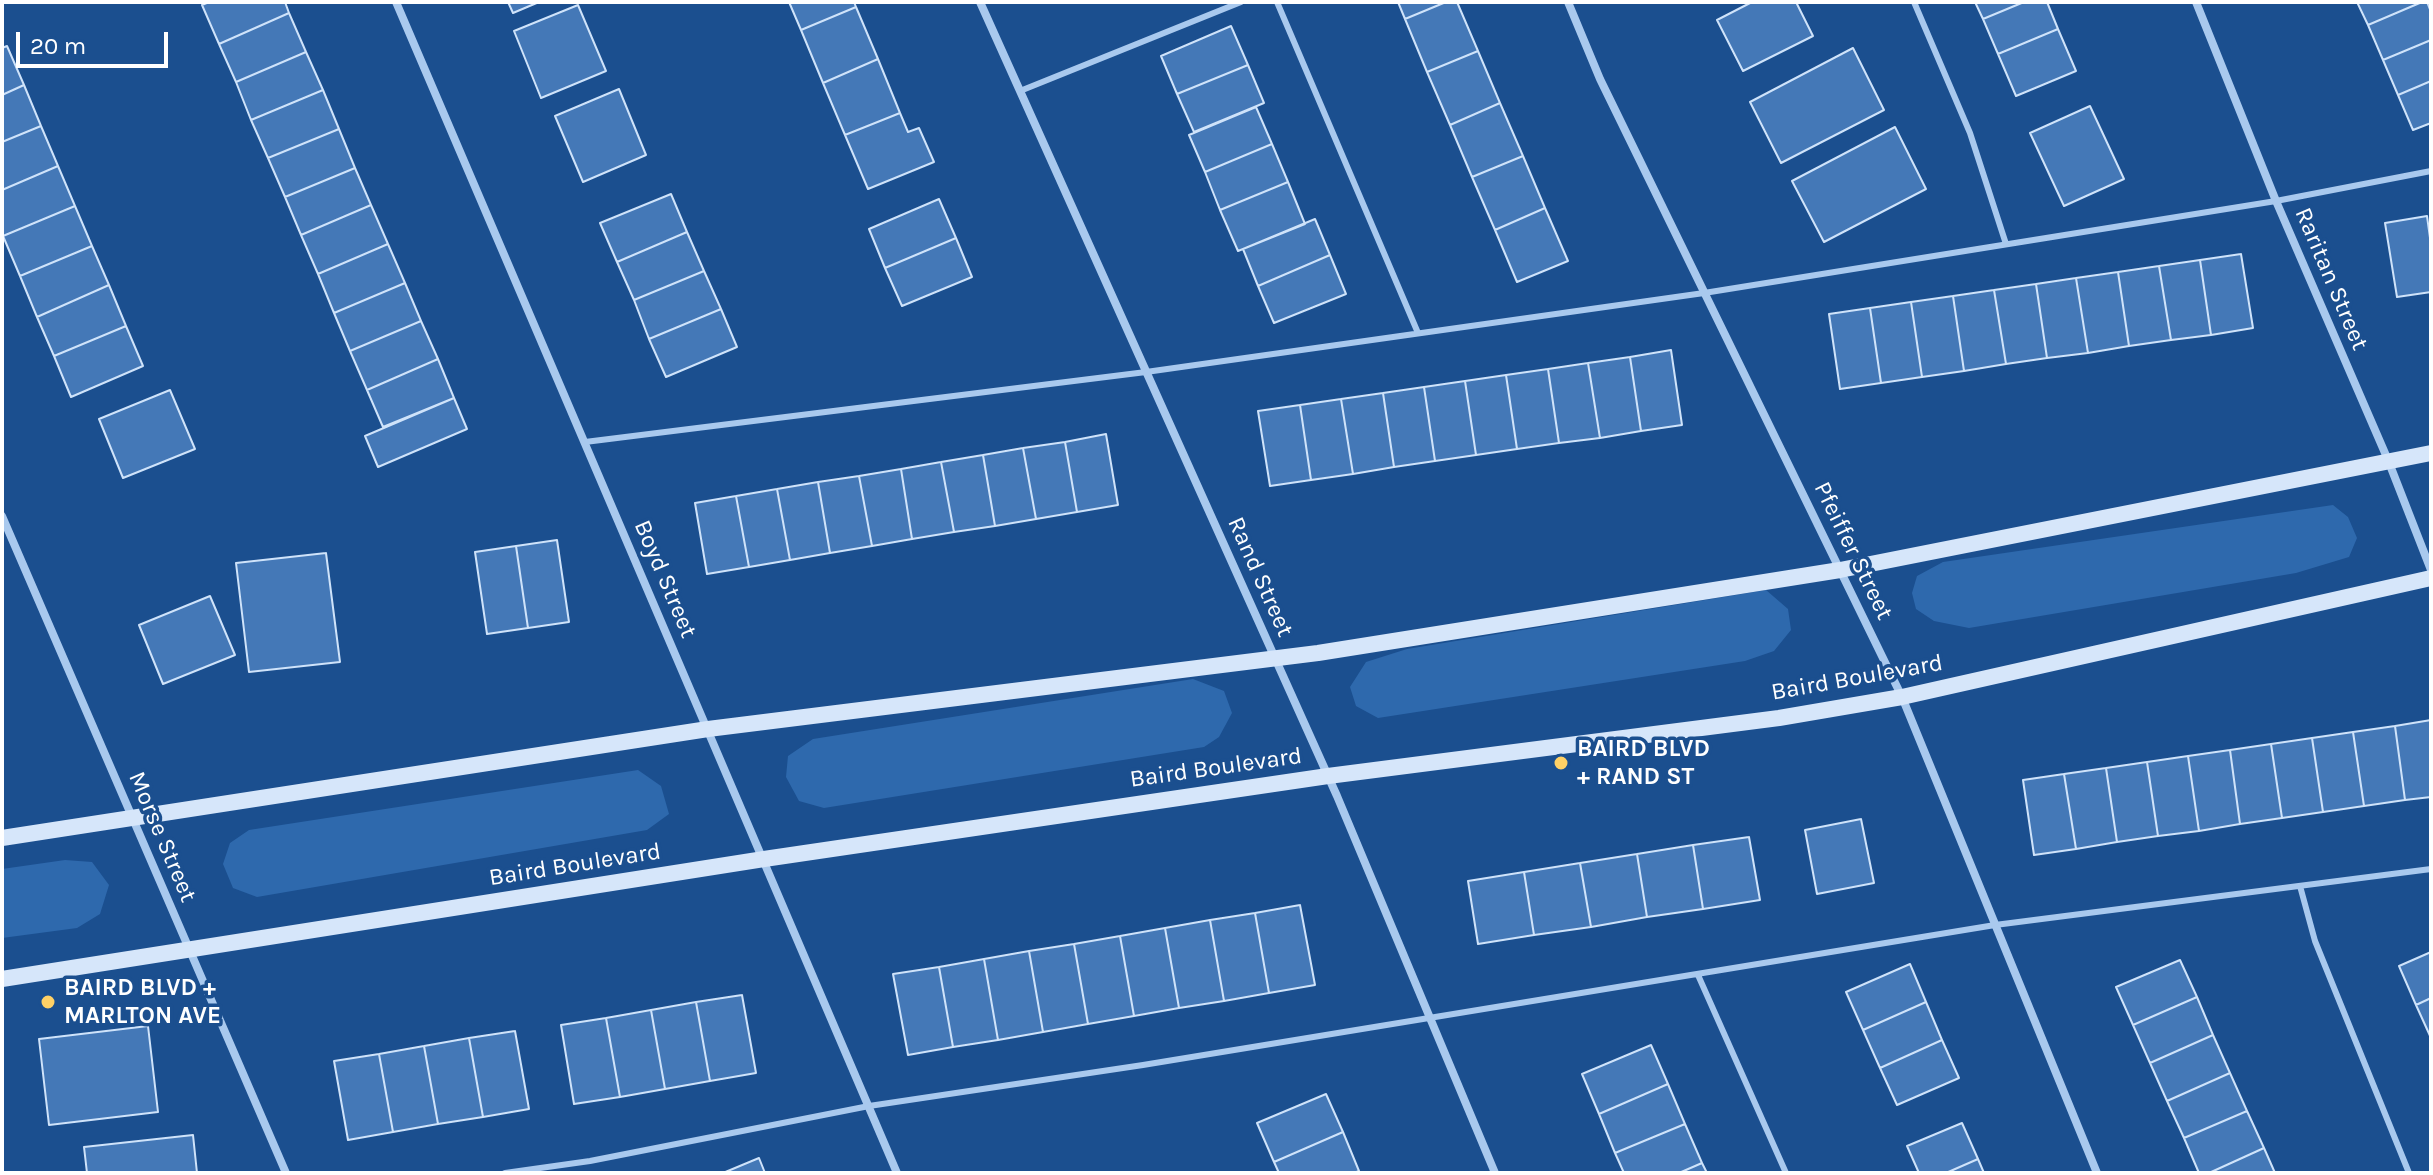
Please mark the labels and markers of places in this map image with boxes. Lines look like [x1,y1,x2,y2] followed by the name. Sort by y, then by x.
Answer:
[1577,735,1710,791] place label: BAIRD BLVD + RAND ST
[1552,754,1570,772] marker: BAIRD BLVD + RAND ST
[64,974,221,1030] place label: BAIRD BLVD + MARLTON AVE
[39,993,57,1011] marker: BAIRD BLVD + MARLTON AVE

